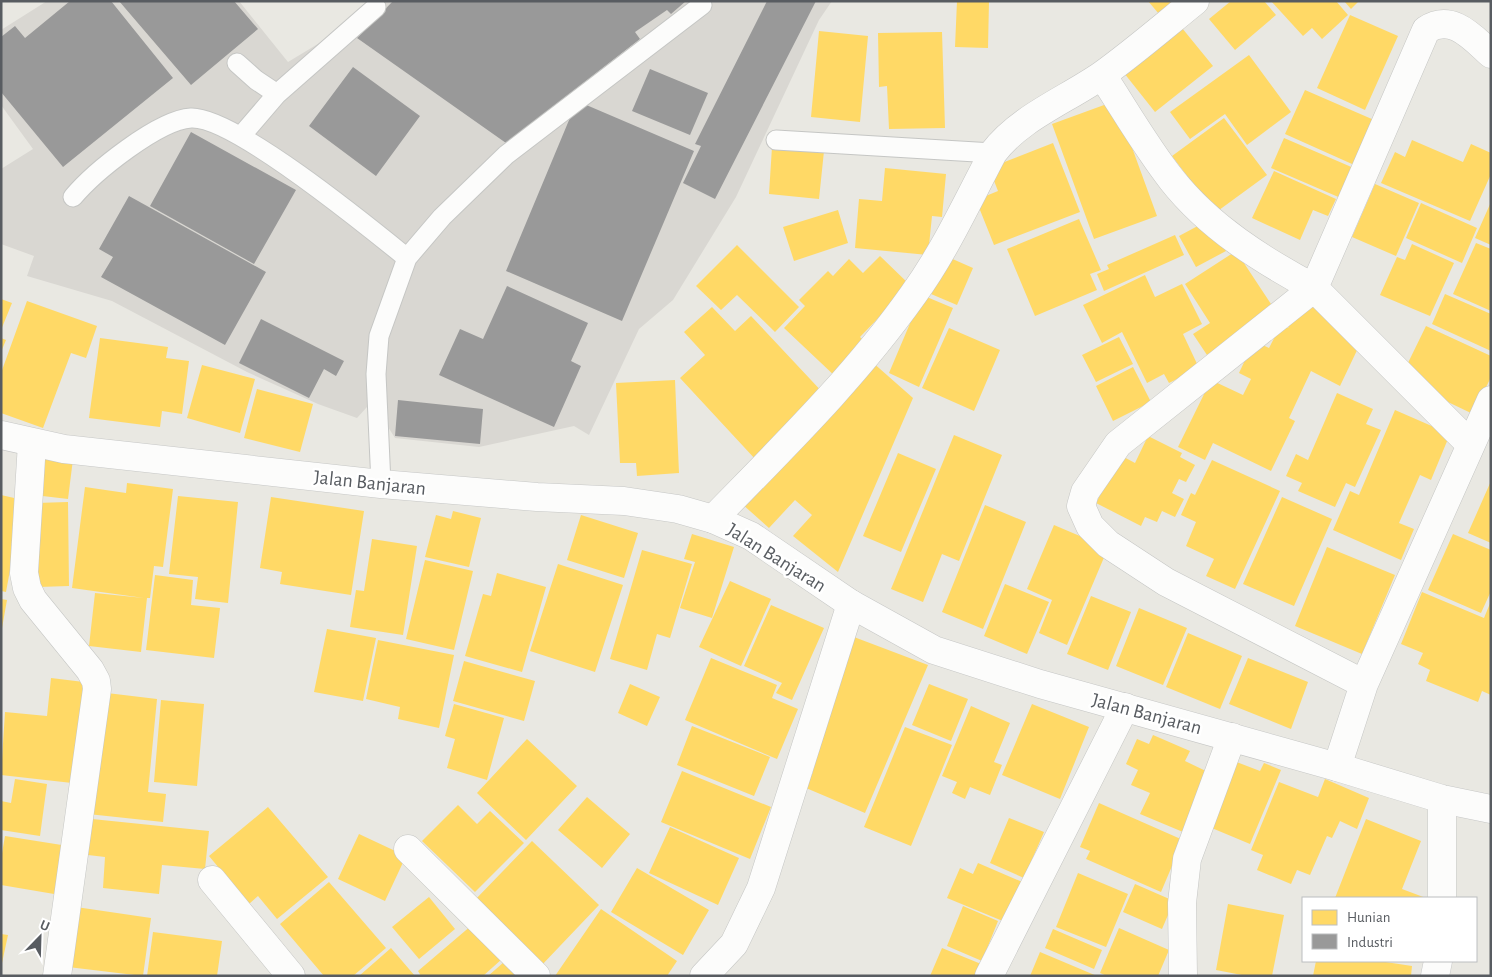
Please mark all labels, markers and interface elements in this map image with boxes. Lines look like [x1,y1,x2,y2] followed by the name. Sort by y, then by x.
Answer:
[313,467,427,499] street label: Jalan Banjaran
[723,520,830,596] street label: Jalan Banjaran
[1090,690,1204,738] street label: Jalan Banjaran
[1302,897,1477,962] legend
[1347,910,1391,925] text: Hunian
[15,912,65,962] north arrow
[38,918,52,934] text: U
[1347,935,1393,950] text: Industri

